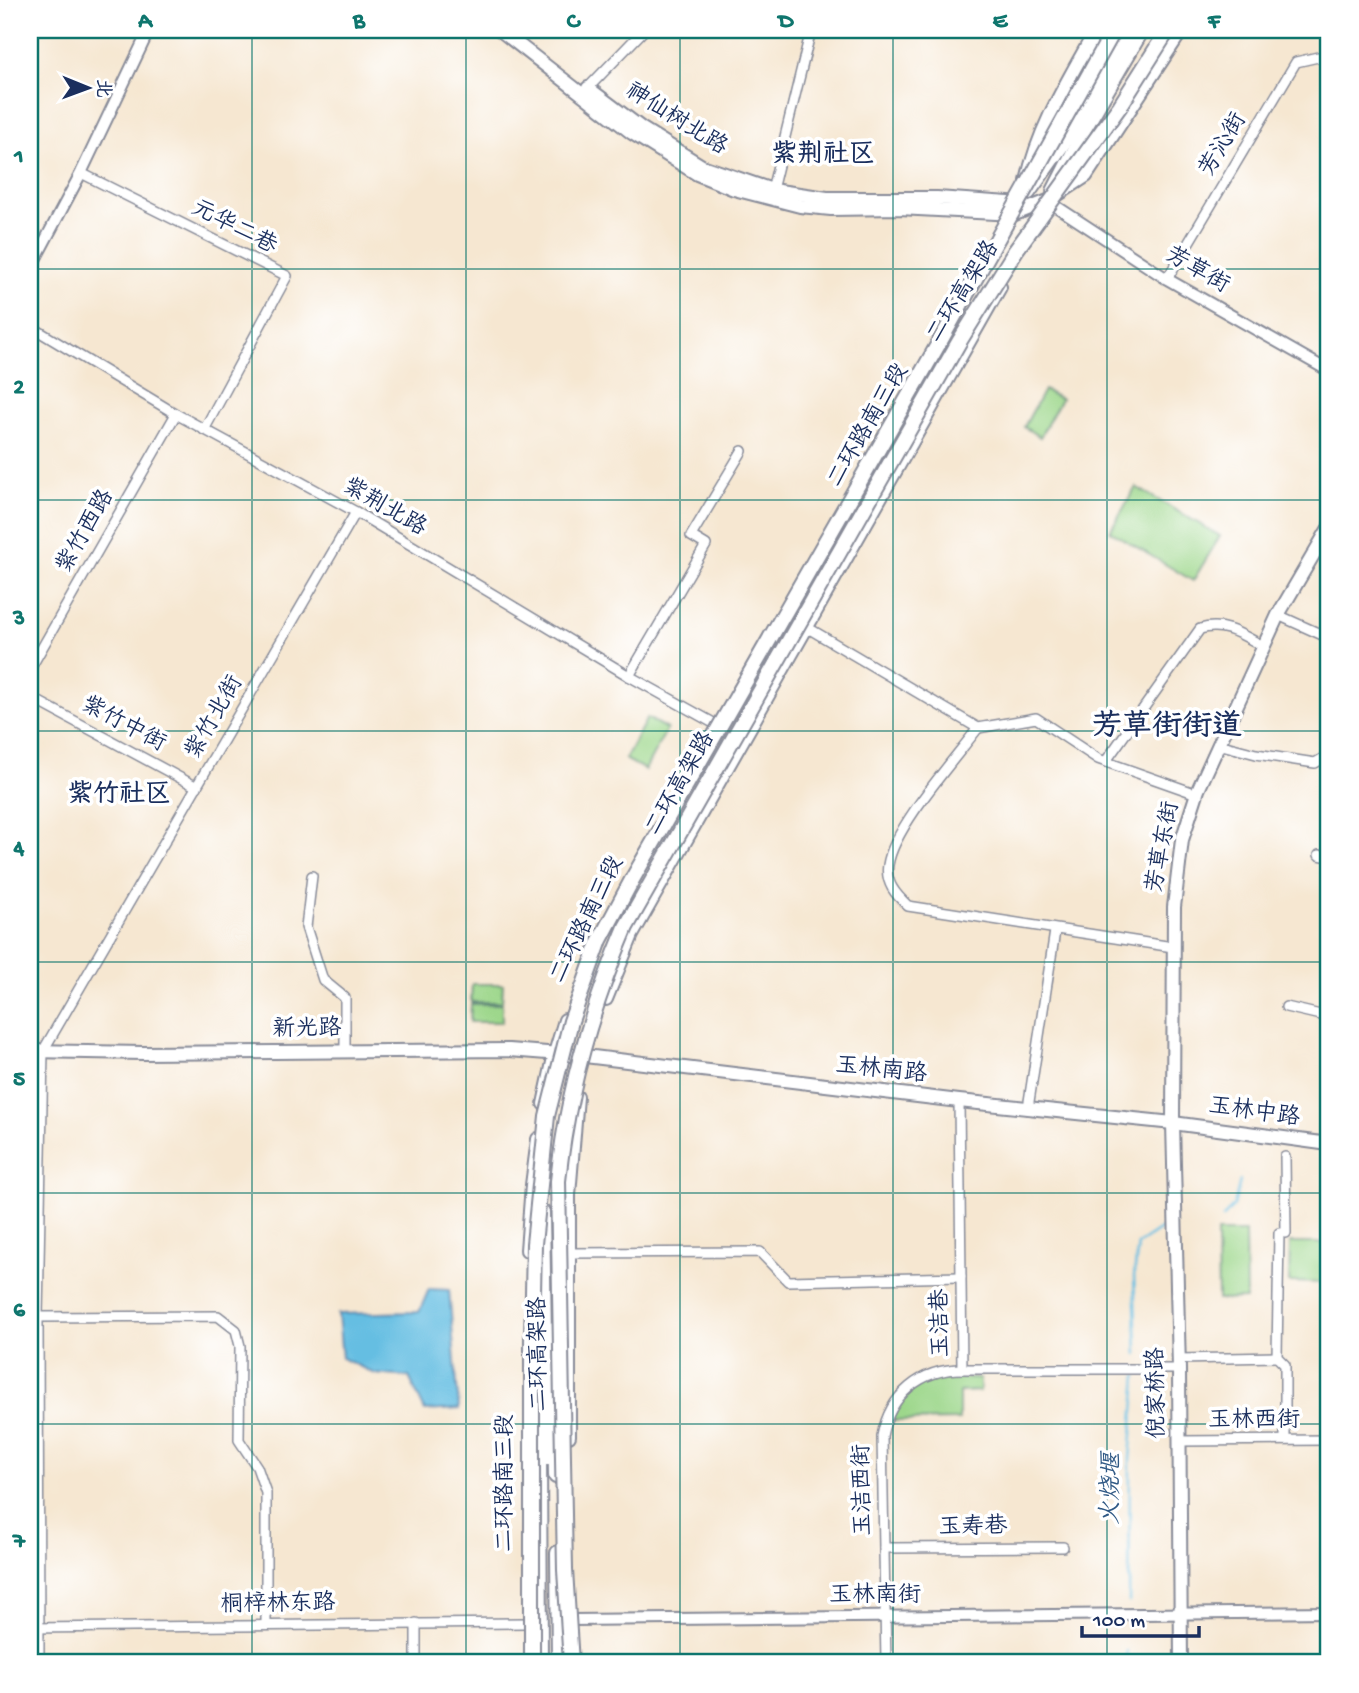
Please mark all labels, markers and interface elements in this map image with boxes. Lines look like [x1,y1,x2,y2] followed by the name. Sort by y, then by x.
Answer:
[137,9,153,36] text: A
[352,9,366,36] text: B
[567,9,582,36] text: C
[777,9,795,36] text: D
[993,9,1009,36] text: E
[1207,9,1222,36] text: F
[52,52,122,122] north arrow
[620,77,732,162] street label: 神仙树北路
[90,79,113,98] text: 北
[1194,108,1253,182] street label: 芳沁街
[771,140,875,172] district label: 紫荆社区
[13,144,24,171] text: 1
[187,194,282,261] street label: 元华二巷
[920,235,1006,348] street label: 二环高架路
[1160,241,1234,300] street label: 芳草街
[822,359,915,493] street label: 二环路南三段
[13,375,25,402] text: 2
[337,472,431,543] street label: 紫荆北路
[50,485,121,579] street label: 紫竹西路
[12,606,25,633] text: 3
[179,671,250,765] street label: 紫竹北街
[76,691,170,759] street label: 紫竹中街
[1092,709,1242,746] district label: 芳草街街道
[639,726,721,841] street label: 二环高架路
[67,780,171,812] district label: 紫竹社区
[1141,799,1186,895] street label: 芳草东街
[13,836,25,863] text: 4
[545,852,630,988] street label: 二环路南三段
[272,1015,342,1044] street label: 新光路
[834,1052,928,1089] street label: 玉林南路
[13,1067,25,1094] text: 5
[1207,1092,1302,1133] street label: 玉林中路
[927,1287,956,1358] street label: 玉洁巷
[523,1296,555,1412] street label: 二环高架路
[13,1298,26,1325] text: 6
[1143,1347,1172,1439] street label: 倪家桥路
[1208,1407,1300,1435] street label: 玉林西街
[492,1414,520,1552] street label: 二环路南三段
[849,1444,878,1536] street label: 玉洁西街
[1097,1450,1128,1525] water label: 火烧堰
[938,1513,1009,1542] street label: 玉寿巷
[12,1529,26,1556] text: 7
[829,1582,921,1610] street label: 玉林南街
[220,1589,336,1620] street label: 桐梓林东路
[1082,1595,1200,1639] scale bar
[1092,1610,1145,1635] text: 100 m

